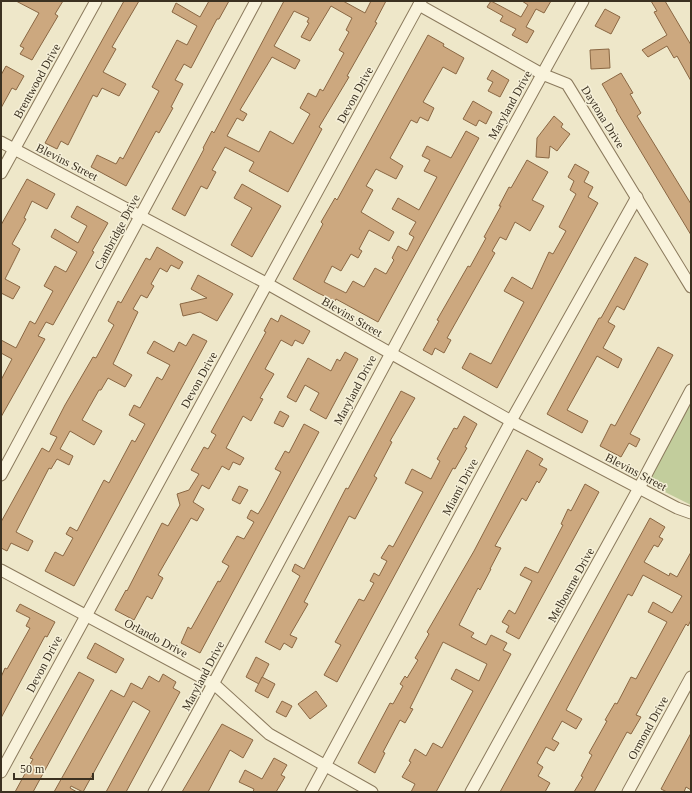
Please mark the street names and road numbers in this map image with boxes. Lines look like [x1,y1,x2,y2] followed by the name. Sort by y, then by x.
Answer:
[11,41,63,121] street label: Brentwood Drive
[334,64,376,126] street label: Devon Drive
[485,68,535,142] street label: Maryland Drive
[578,83,628,151] street label: Daytona Drive
[34,140,101,184] street label: Blevins Street
[91,192,143,272] street label: Cambridge Drive
[319,294,385,340] street label: Blevins Street
[178,349,220,411] street label: Devon Drive
[331,353,379,427] street label: Maryland Drive
[603,450,670,494] street label: Blevins Street
[439,456,481,518] street label: Miami Drive
[545,545,597,625] street label: Melbourne Drive
[122,615,190,661] street label: Orlando Drive
[23,633,65,695] street label: Devon Drive
[179,639,227,713] street label: Maryland Drive
[625,694,671,762] street label: Ormond Drive

